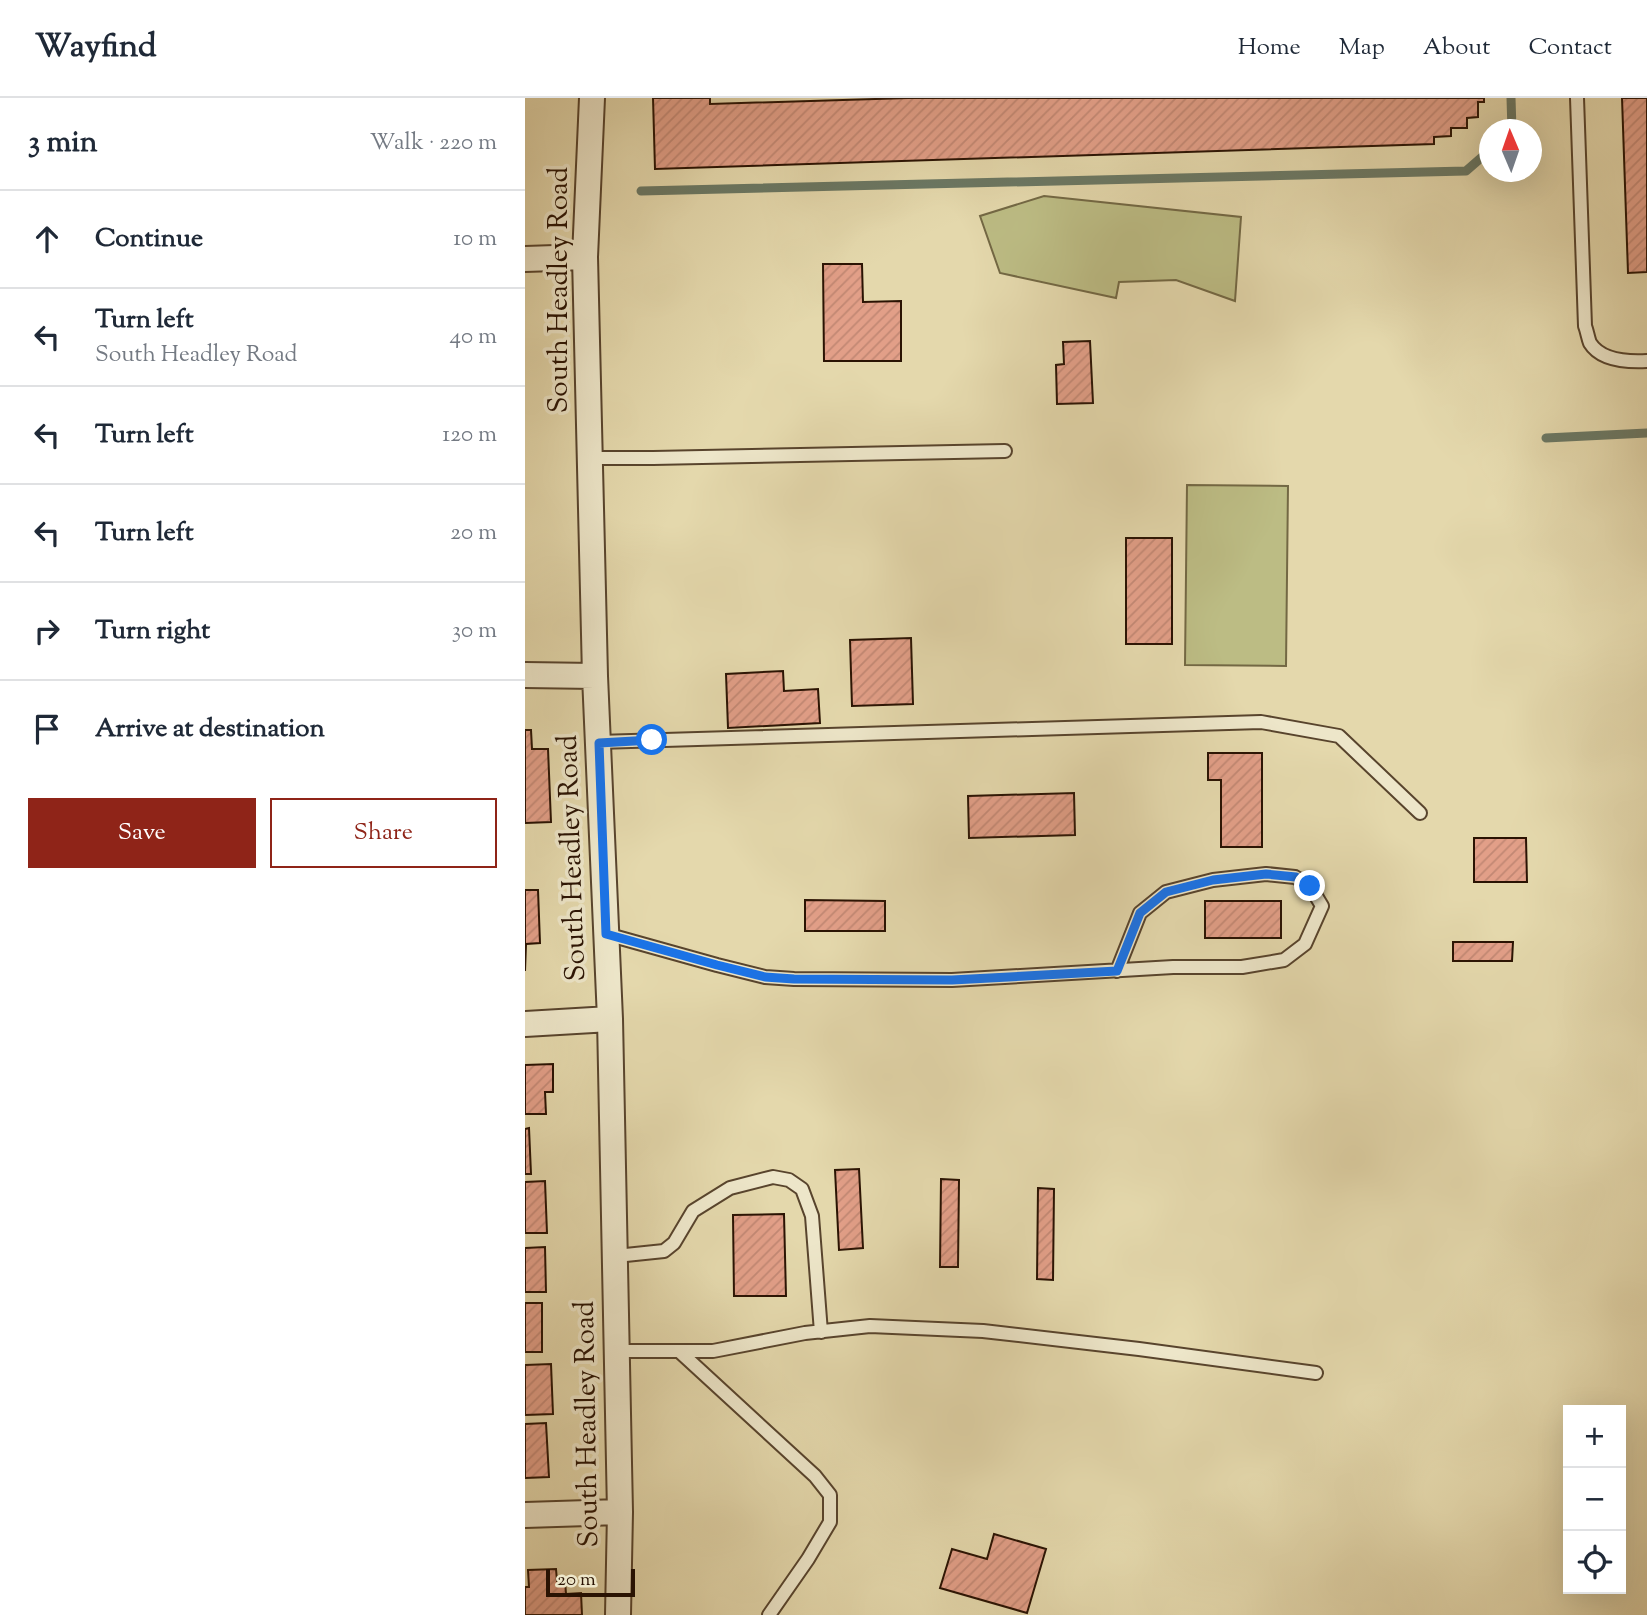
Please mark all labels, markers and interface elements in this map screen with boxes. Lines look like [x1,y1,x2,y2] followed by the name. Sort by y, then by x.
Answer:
[35,24,157,72] text: Wayfind
[1238,31,1301,65] text: Home
[1339,31,1385,65] text: Map
[1423,31,1490,65] text: About
[1528,31,1612,65] text: Contact
[1479,119,1542,182] north arrow
[28,122,98,165] text: 3 min
[370,127,497,160] text: Walk · 220 m
[540,166,580,413] street label: South Headley Road
[28,220,66,258] icon: ahead
[95,221,203,258] text: Continue
[453,223,497,256] text: 10 m
[95,302,194,339] text: Turn left
[28,318,66,356] icon: left
[450,321,497,354] text: 40 m
[95,339,298,372] text: South Headley Road
[28,416,66,454] icon: left
[95,417,194,454] text: Turn left
[442,419,497,452] text: 120 m
[28,514,66,552] icon: left
[95,515,194,552] text: Turn left
[450,517,497,550] text: 20 m
[28,612,66,650] icon: right
[95,613,210,650] text: Turn right
[452,615,497,648] text: 30 m
[28,710,66,748] icon: arrive
[95,711,325,748] text: Arrive at destination
[636,724,667,755] route start
[549,734,597,982] street label: South Headley Road
[28,798,256,868] button: Save
[270,798,497,868] button: Share
[1294,870,1325,901] route end
[566,1300,610,1548] street label: South Headley Road
[1563,1405,1626,1594] map controls
[1563,1405,1626,1468] button: +
[1563,1468,1626,1531] button: −
[1563,1531,1626,1594] button: locate
[546,1566,635,1598] scale bar
[557,1567,596,1594] text: 20 m

